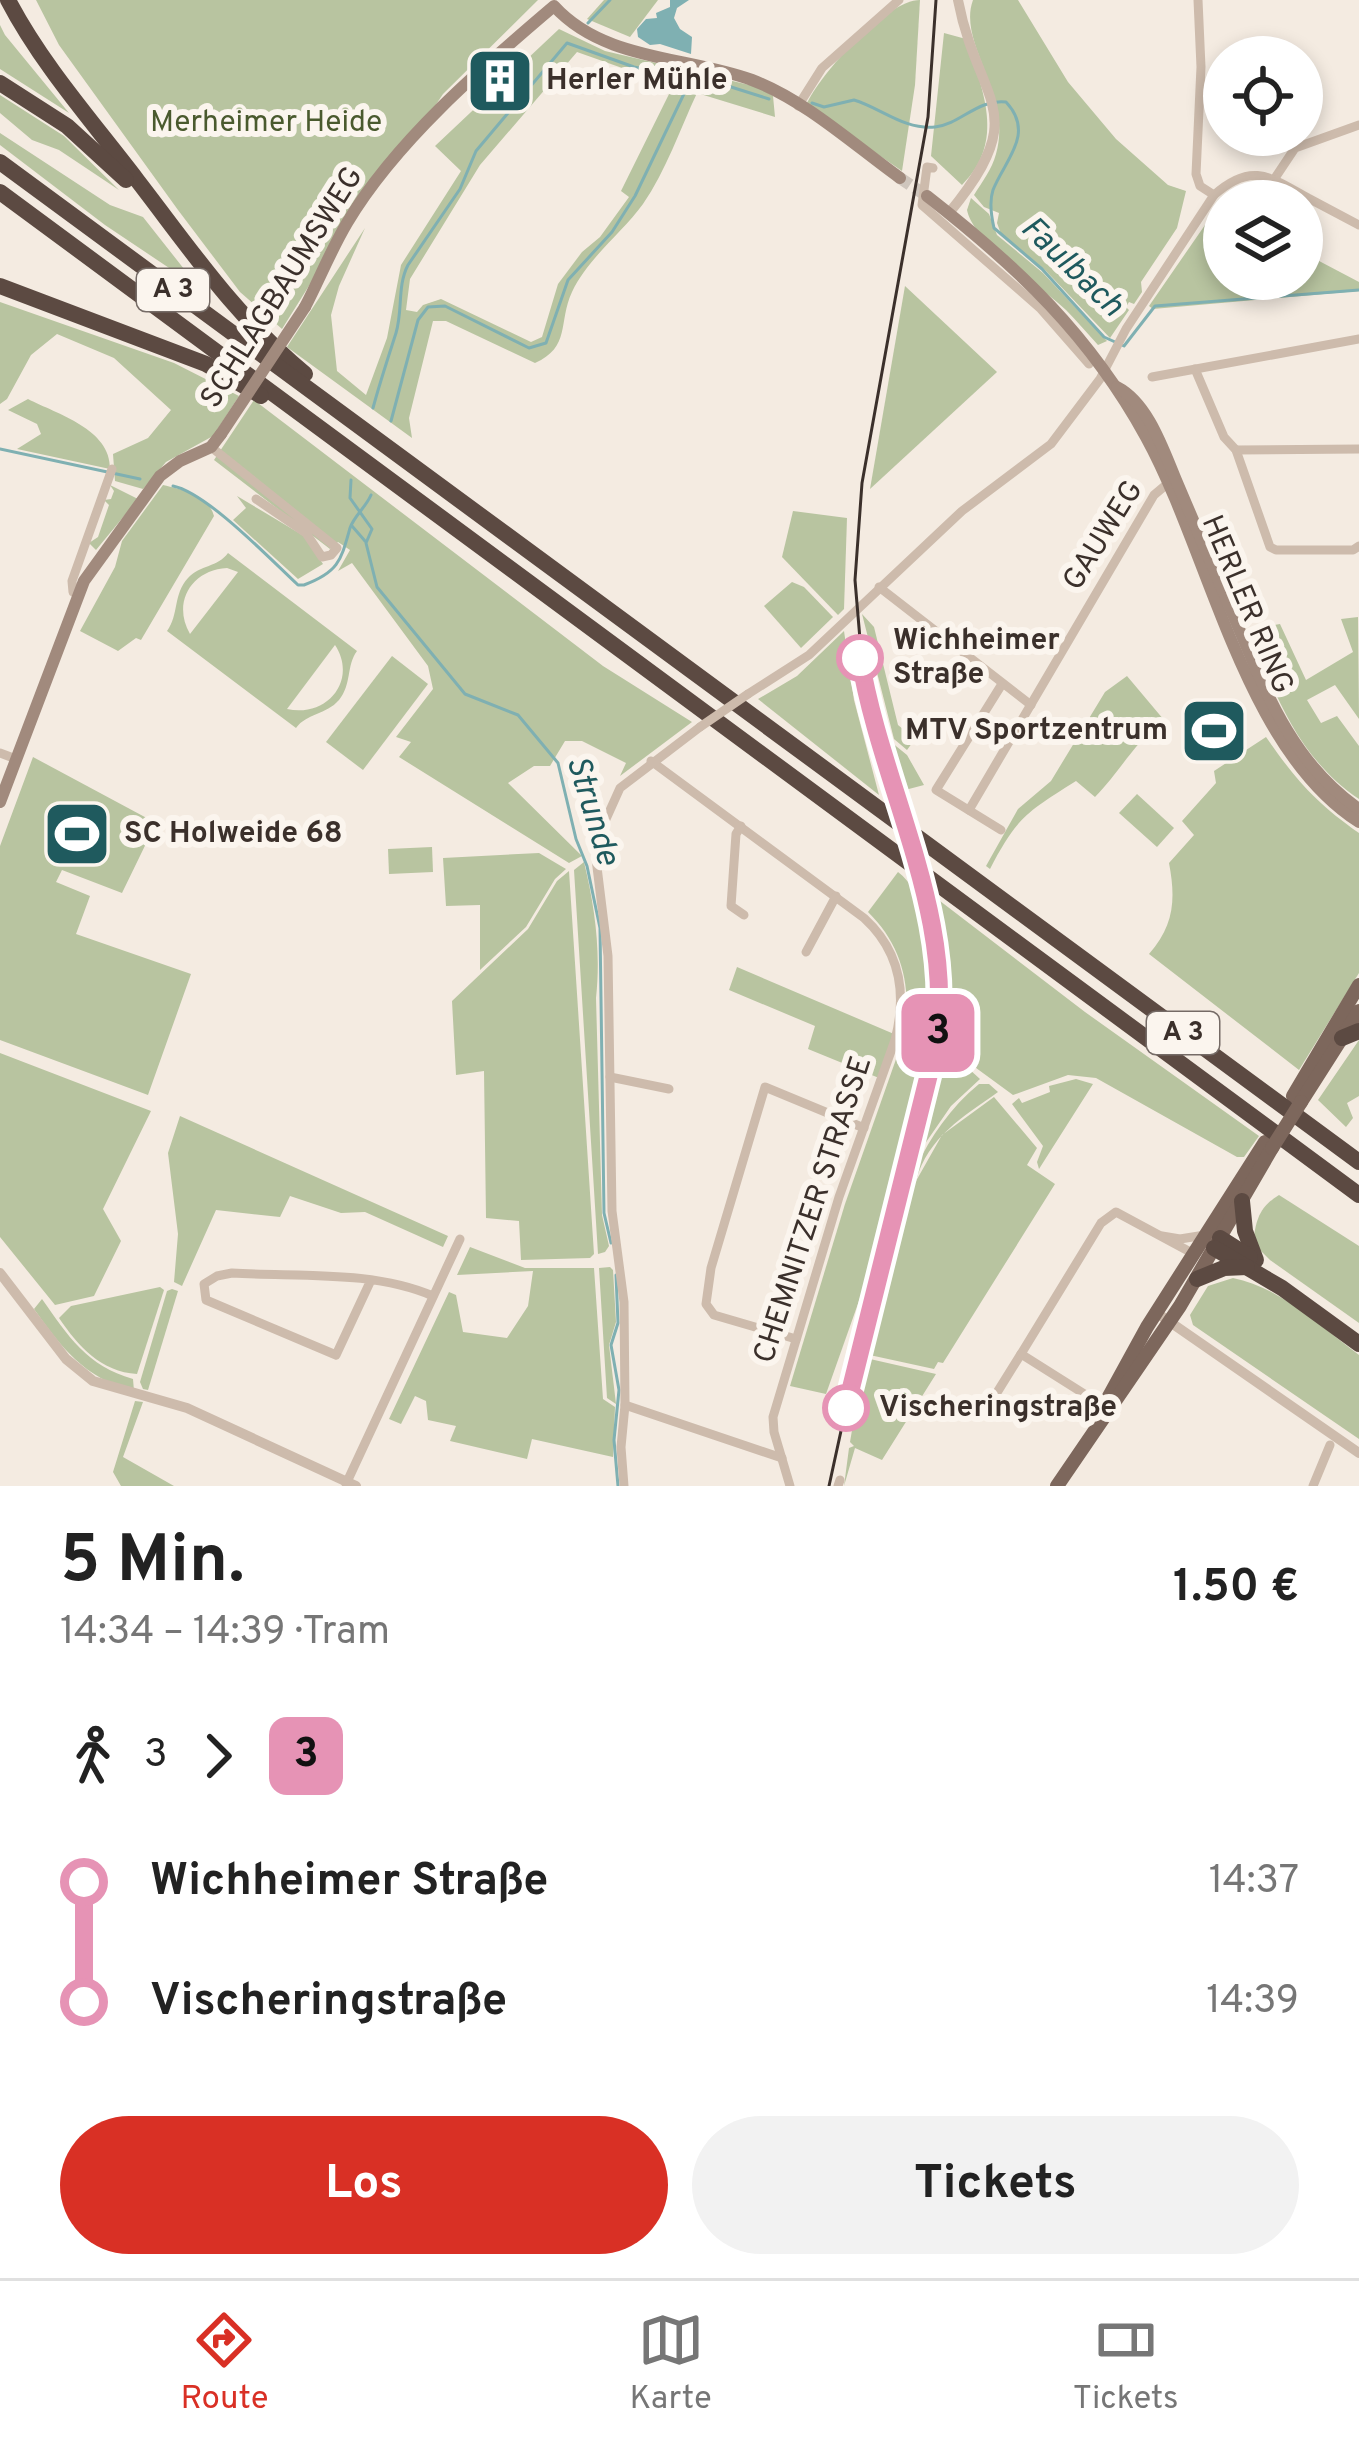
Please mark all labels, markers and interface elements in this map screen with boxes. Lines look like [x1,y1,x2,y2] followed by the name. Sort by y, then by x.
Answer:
[1203,36,1323,300] map controls
[1203,36,1323,156] button: locate
[465,46,535,116] building icon: Herler Mühle
[546,63,728,100] place label: Herler Mühle
[150,105,382,142] park label: Merheimer Heide
[194,160,372,416] street label: SCHLAGBAUMSWEG
[1203,180,1323,300] button: layers
[1011,209,1131,327] water label: Faulbach
[137,269,209,311] road number: A 3
[1056,474,1152,598] street label: GAUWEG
[1192,510,1300,700] street label: HERLER RING
[893,623,1060,694] place label: Wichheimer Straße
[838,636,882,680] marker: Wichheimer Straße
[1179,696,1249,766] sports icon: MTV Sportzentrum
[905,713,1168,750] place label: MTV Sportzentrum
[554,751,628,872] water label: Strunde
[42,799,112,869] sports icon: SC Holweide 68
[124,816,343,853] place label: SC Holweide 68
[899,994,977,1072] line badge: 3
[925,1006,951,1059] text: 3
[1147,1012,1219,1054] road number: A 3
[747,1052,881,1368] street label: CHEMNITZER STRASSE
[824,1386,868,1430] marker: Vischeringstraße
[879,1390,1117,1427] place label: Vischeringstraße
[60,1522,245,1605] text: 5 Min.
[1173,1560,1299,1617] text: 1.50 €
[60,1609,390,1658] text: 14:34 – 14:39 · Tram
[60,1723,126,1789] icon: walk
[185,1723,251,1789] icon: forward
[293,1729,319,1782] text: 3
[144,1732,167,1781] text: 3
[150,1854,548,1911] text: Wichheimer Straße
[1209,1858,1299,1907] text: 14:37
[150,1974,507,2031] text: Vischeringstraße
[1206,1978,1299,2027] text: 14:39
[60,2116,668,2254] button: Los
[692,2116,1299,2254] button: Tickets
[180,2307,269,2421] tab: Route
[629,2307,712,2421] tab: Karte
[1073,2307,1178,2421] tab: Tickets

